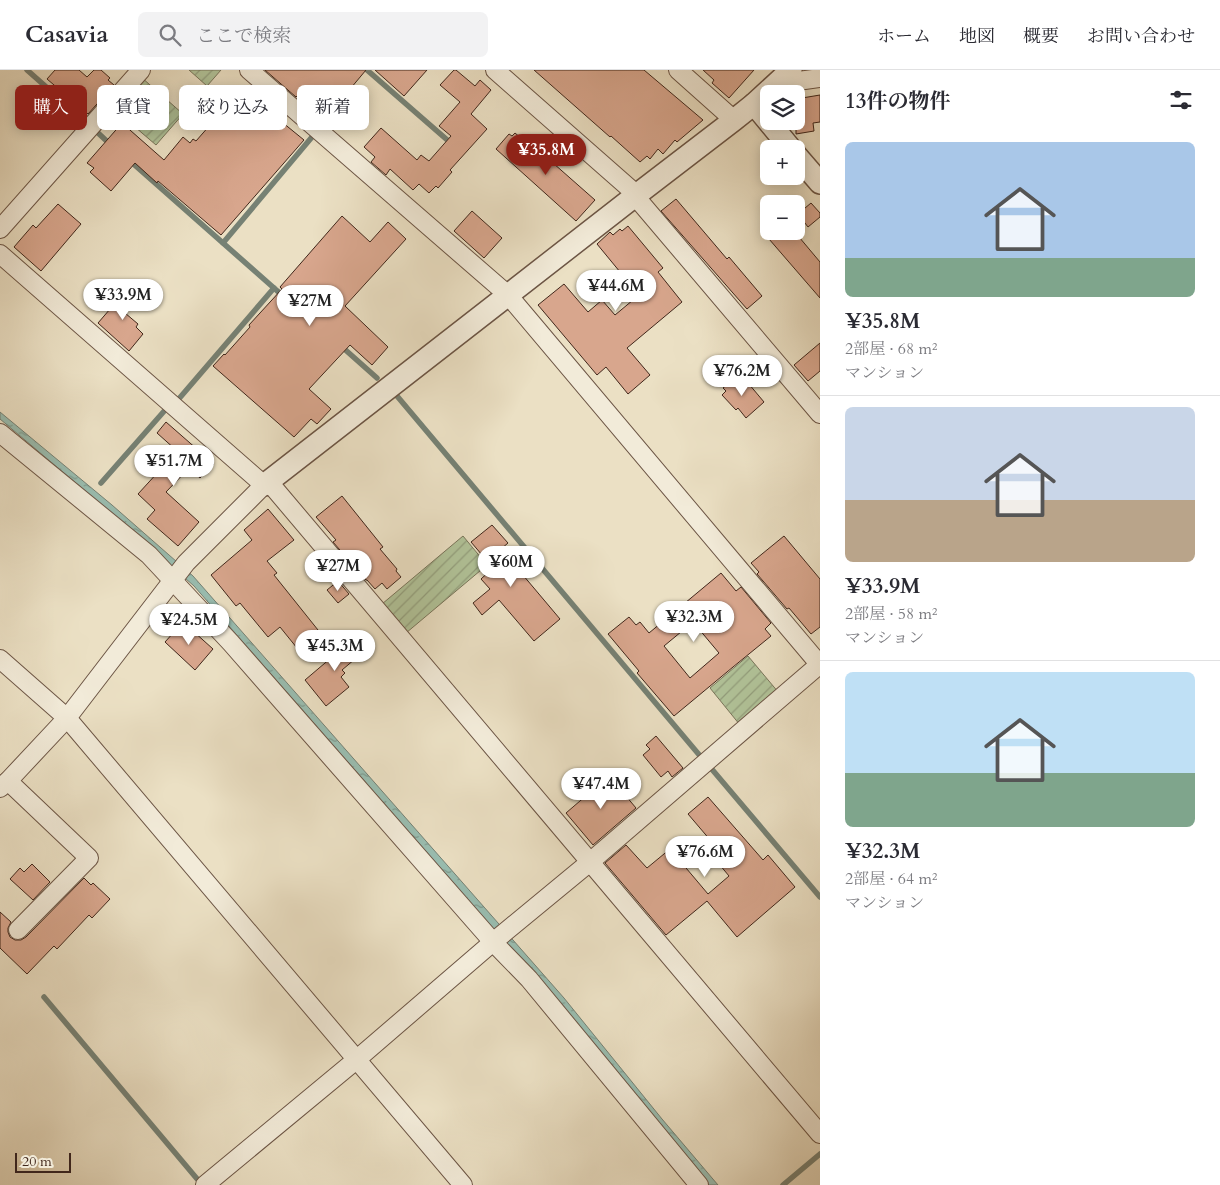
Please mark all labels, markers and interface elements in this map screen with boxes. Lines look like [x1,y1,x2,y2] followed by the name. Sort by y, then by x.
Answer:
[138,12,488,57] search box
[25,18,108,51] text: Casavia
[156,21,184,49] icon: search
[196,23,291,49] text: ここで検索
[877,24,931,49] text: ホーム
[959,24,995,49] text: 地図
[1023,24,1059,49] text: 概要
[1087,24,1195,49] text: お問い合わせ
[15,85,87,130] chip: 購入
[97,85,169,130] chip: 賃貸
[179,85,287,130] chip: 絞り込み
[297,85,369,130] chip: 新着
[760,85,805,240] map controls
[760,85,805,130] button: layers
[1167,86,1195,114] icon: filters
[845,87,951,116] text: 13件の物件
[505,134,587,176] pin: ¥35.8M
[517,139,575,161] text: ¥35.8M
[760,140,805,185] button: +
[975,174,1065,264] icon: home
[760,195,805,240] button: −
[575,270,657,312] pin: ¥44.6M
[587,275,645,297] text: ¥44.6M
[82,278,164,321] pin: ¥33.9M
[94,284,152,306] text: ¥33.9M
[280,284,340,327] pin: ¥27M
[288,290,332,312] text: ¥27M
[845,307,921,336] text: ¥35.8M
[845,338,937,360] text: 2部屋 · 68 m²
[701,354,783,397] pin: ¥76.2M
[713,360,771,382] text: ¥76.2M
[845,362,924,384] text: マンション
[975,440,1065,530] icon: home
[133,444,215,487] pin: ¥51.7M
[145,450,203,472] text: ¥51.7M
[481,546,541,588] pin: ¥60M
[308,550,368,592] pin: ¥27M
[489,551,533,573] text: ¥60M
[316,555,360,577] text: ¥27M
[845,572,921,601] text: ¥33.9M
[653,600,735,643] pin: ¥32.3M
[845,603,937,625] text: 2部屋 · 58 m²
[148,604,230,646] pin: ¥24.5M
[665,606,723,628] text: ¥32.3M
[160,609,218,631] text: ¥24.5M
[845,627,924,649] text: マンション
[294,630,376,672] pin: ¥45.3M
[306,635,364,657] text: ¥45.3M
[975,705,1065,795] icon: home
[560,768,642,810] pin: ¥47.4M
[572,773,630,795] text: ¥47.4M
[664,836,746,878] pin: ¥76.6M
[845,837,921,866] text: ¥32.3M
[676,841,734,863] text: ¥76.6M
[845,868,937,890] text: 2部屋 · 64 m²
[845,892,924,914] text: マンション
[15,1150,71,1173] scale bar
[22,1152,52,1171] text: 20 m

